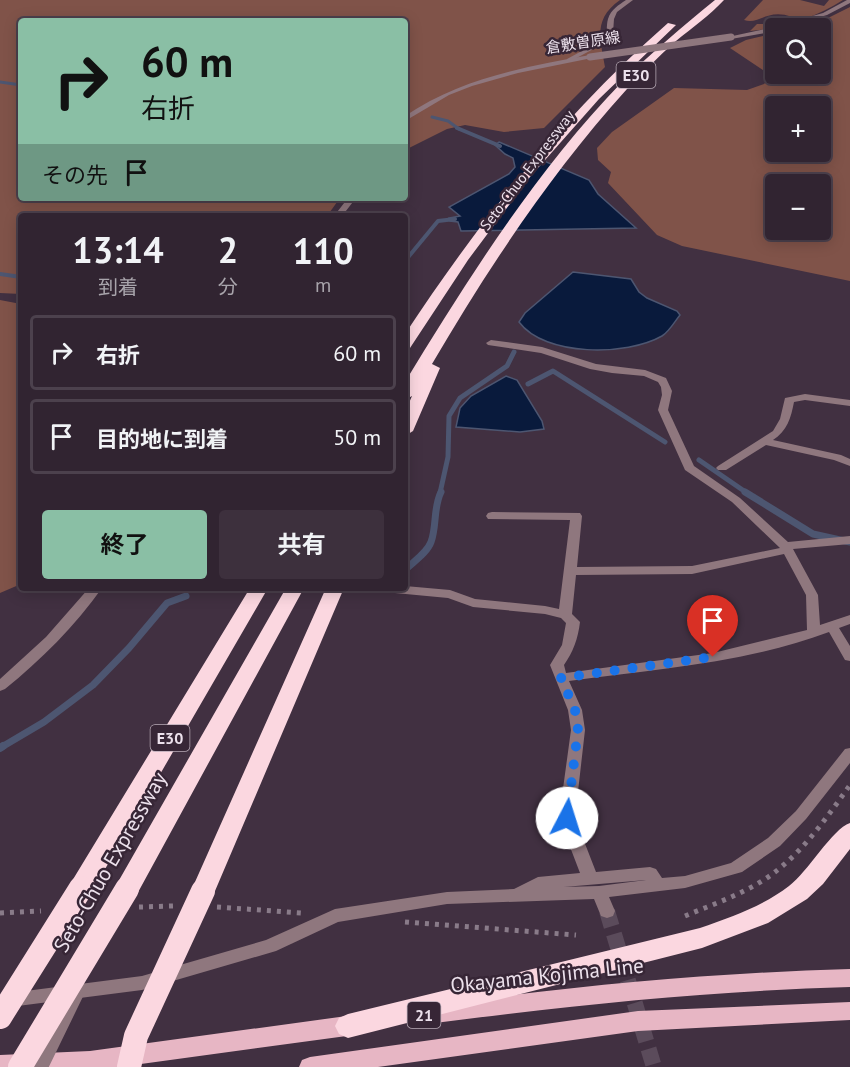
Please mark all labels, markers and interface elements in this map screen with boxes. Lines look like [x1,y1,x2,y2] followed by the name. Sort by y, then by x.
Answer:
[765,18,831,240] map controls
[765,18,831,84] button: search
[544,27,622,57] street label: 倉敷曽原線
[141,34,233,89] text: 60 m
[42,42,120,120] icon: right
[616,62,656,88] road number: E30
[141,91,195,125] text: 右折
[765,96,831,162] button: +
[476,106,578,234] street label: Seto-Chuo Expressway
[120,156,153,189] icon: arrive
[42,161,108,189] text: その先
[765,174,831,240] button: −
[72,226,164,273] text: 13:14
[218,226,238,273] text: 2
[292,227,354,274] text: 110
[315,272,331,298] text: m
[98,274,138,300] text: 到着
[218,274,238,300] text: 分
[45,336,78,369] icon: right
[333,339,381,367] text: 60 m
[96,341,140,369] text: 右折
[45,420,78,453] icon: arrive
[333,423,381,451] text: 50 m
[96,425,228,453] text: 目的地に到着
[42,510,207,579] button: 終了
[219,510,384,579] button: 共有
[687,595,738,657] pin
[696,604,729,637] icon: arrive
[150,725,190,751] road number: E30
[47,767,173,957] street label: Seto-Chuo Expressway
[535,786,599,850] position arrow
[449,951,645,999] street label: Okayama Kojima Line
[408,1002,440,1028] road number: 21

